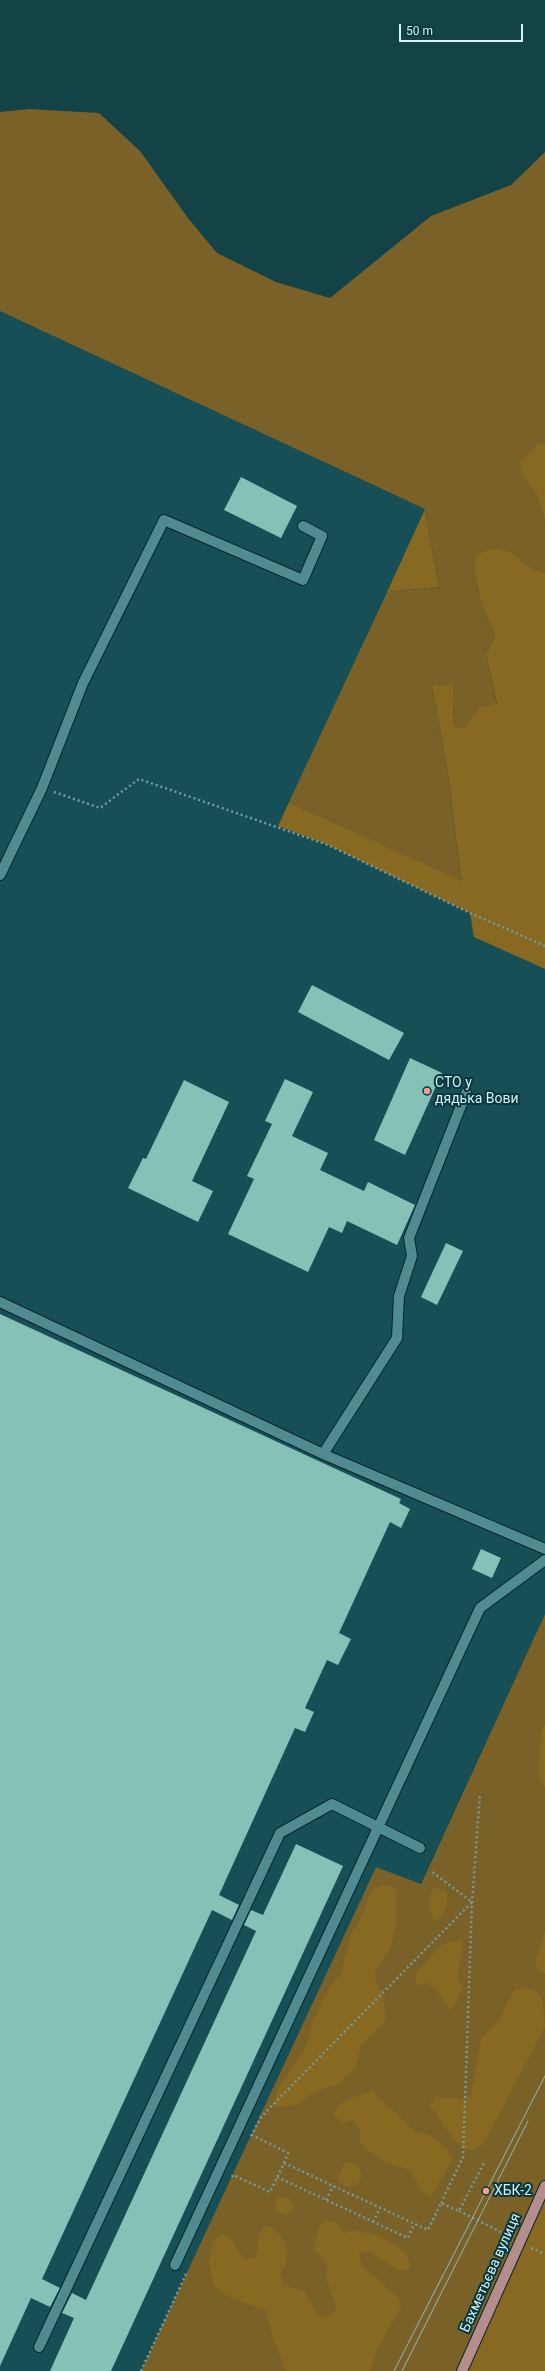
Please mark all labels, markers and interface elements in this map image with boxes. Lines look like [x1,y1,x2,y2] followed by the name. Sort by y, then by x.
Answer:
[401,16,525,42] scale bar
[406,24,433,38] text: 50 m
[435,1075,519,1108] place label: СТО у дядька Вови
[422,1086,432,1096] marker: СТО у дядька Вови
[494,2183,532,2199] place label: ХБК-2
[481,2186,491,2196] marker: ХБК-2
[457,2211,525,2335] street label: Бахметьєва вулиця

